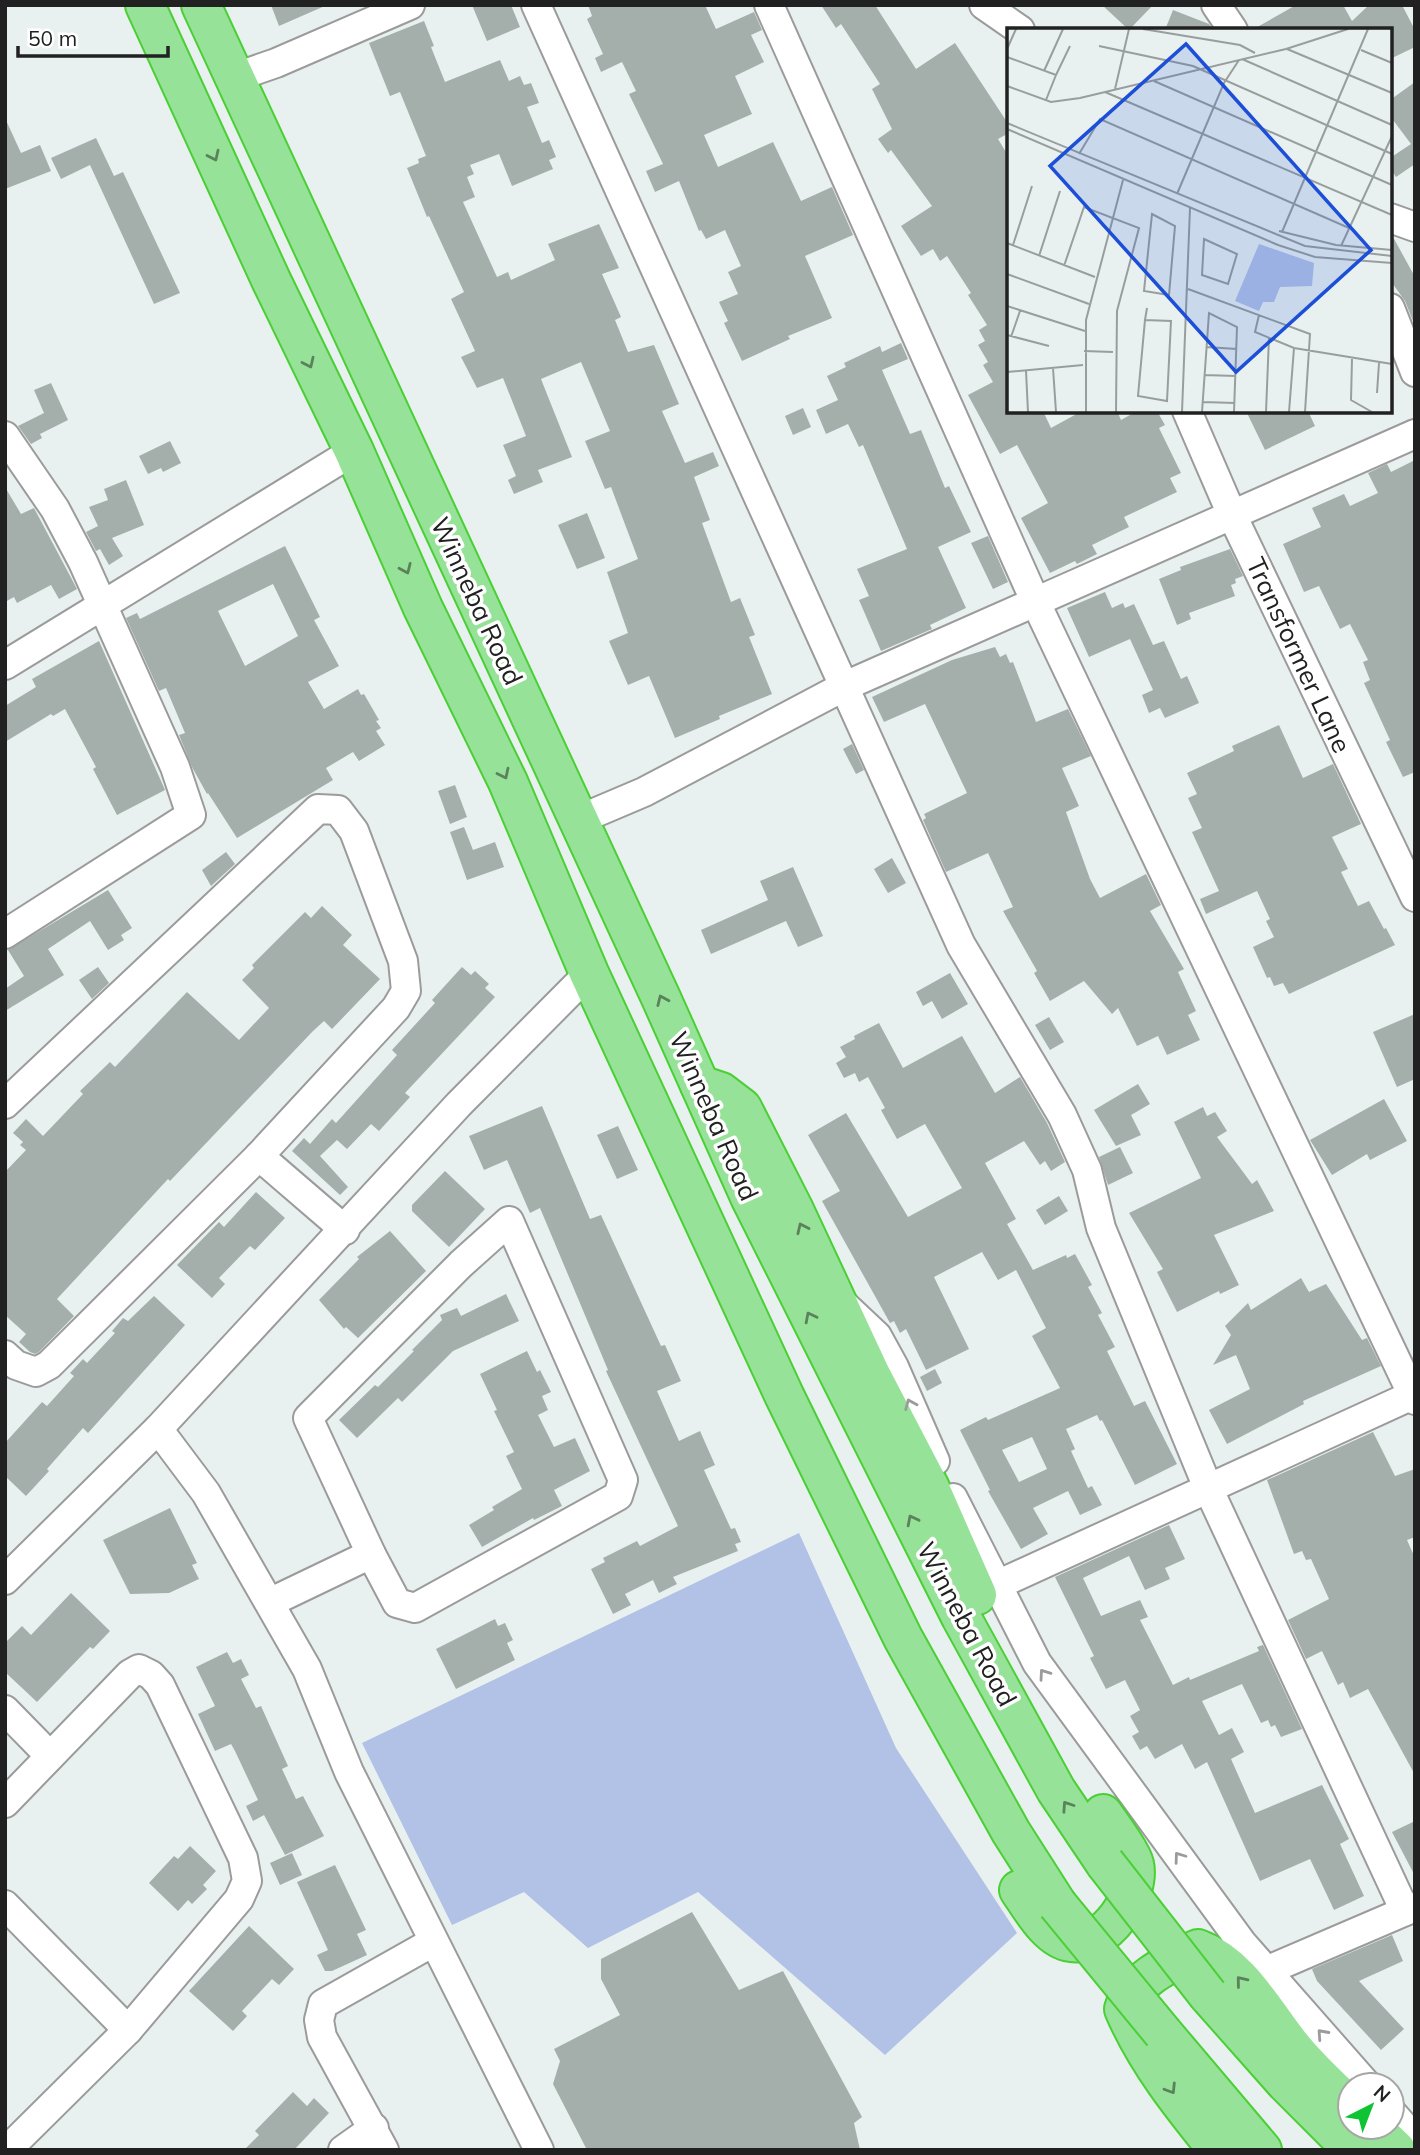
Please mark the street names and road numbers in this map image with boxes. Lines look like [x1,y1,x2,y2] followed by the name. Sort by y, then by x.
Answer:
[424,512,530,690] street label: Winneba Road
[1239,552,1359,758] street label: Transformer Lane
[662,1026,766,1206] street label: Winneba Road
[910,1536,1024,1712] street label: Winneba Road

